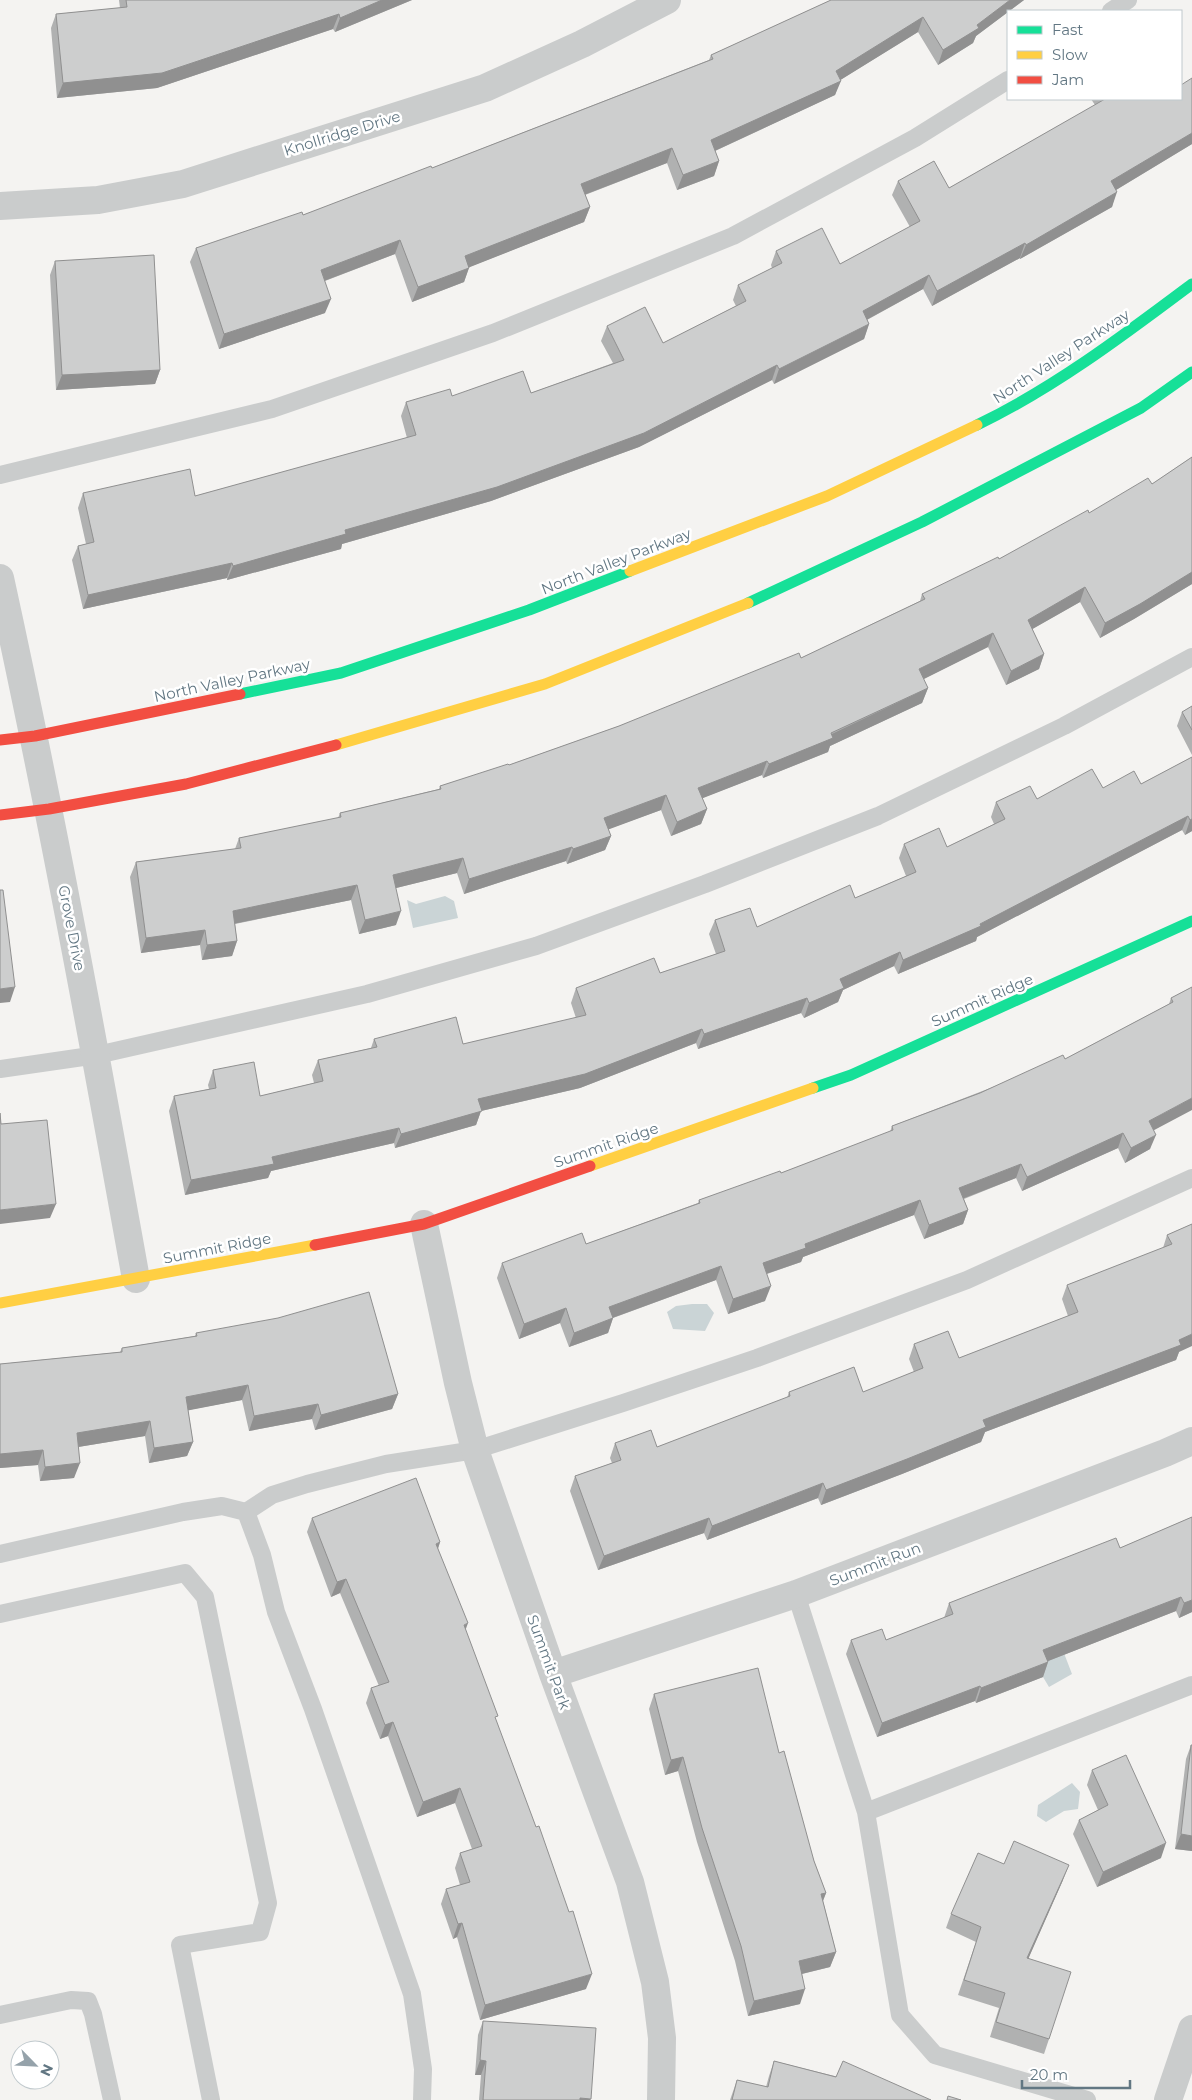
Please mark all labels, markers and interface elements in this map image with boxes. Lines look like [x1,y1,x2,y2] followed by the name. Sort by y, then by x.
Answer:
[1007,10,1182,100] legend
[1052,20,1083,39] text: Fast
[1052,45,1088,64] text: Slow
[1051,70,1084,89] text: Jam
[281,106,403,160] street label: Knollridge Drive
[989,304,1134,407] street label: North Valley Parkway
[538,523,694,598] street label: North Valley Parkway
[152,654,313,706] street label: North Valley Parkway
[54,884,90,972] street label: Grove Drive
[928,969,1036,1031] street label: Summit Ridge
[551,1118,661,1172] street label: Summit Ridge
[161,1228,273,1268] street label: Summit Ridge
[827,1538,923,1590] street label: Summit Run
[523,1612,575,1712] street label: Summit Park
[10,2040,60,2090] north arrow
[1022,2058,1130,2090] scale bar
[36,2061,57,2079] text: N
[1030,2065,1068,2084] text: 20 m

